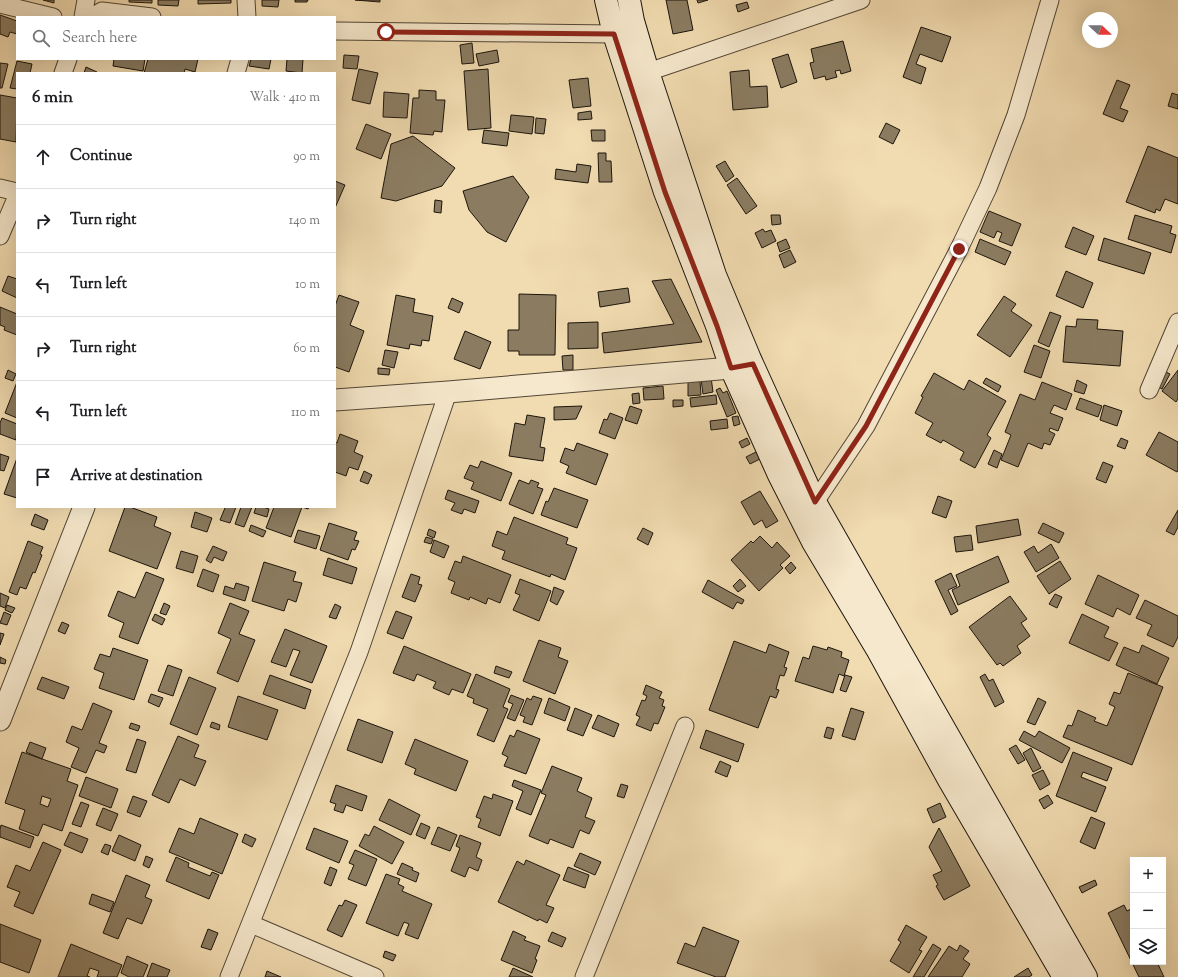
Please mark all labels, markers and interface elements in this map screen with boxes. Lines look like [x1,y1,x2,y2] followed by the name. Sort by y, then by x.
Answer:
[1082,12,1118,48] north arrow
[16,16,336,60] search box
[377,23,395,41] route start
[30,27,52,49] icon: search
[62,28,137,49] text: Search here
[32,86,73,110] text: 6 min
[249,89,320,107] text: Walk · 410 m
[32,146,54,168] icon: ahead
[70,146,132,167] text: Continue
[293,148,320,166] text: 90 m
[32,210,54,232] icon: right
[70,210,136,231] text: Turn right
[289,212,320,230] text: 140 m
[950,240,968,258] route end
[32,274,54,296] icon: left
[70,274,127,295] text: Turn left
[295,276,320,294] text: 10 m
[32,338,54,360] icon: right
[70,338,136,359] text: Turn right
[293,340,320,358] text: 60 m
[32,402,54,424] icon: left
[70,402,127,423] text: Turn left
[291,404,320,422] text: 110 m
[32,466,54,488] icon: arrive
[70,466,203,487] text: Arrive at destination
[1130,857,1166,965] map controls
[1130,857,1166,893] button: +
[1130,893,1166,929] button: −
[1130,929,1166,965] button: layers

